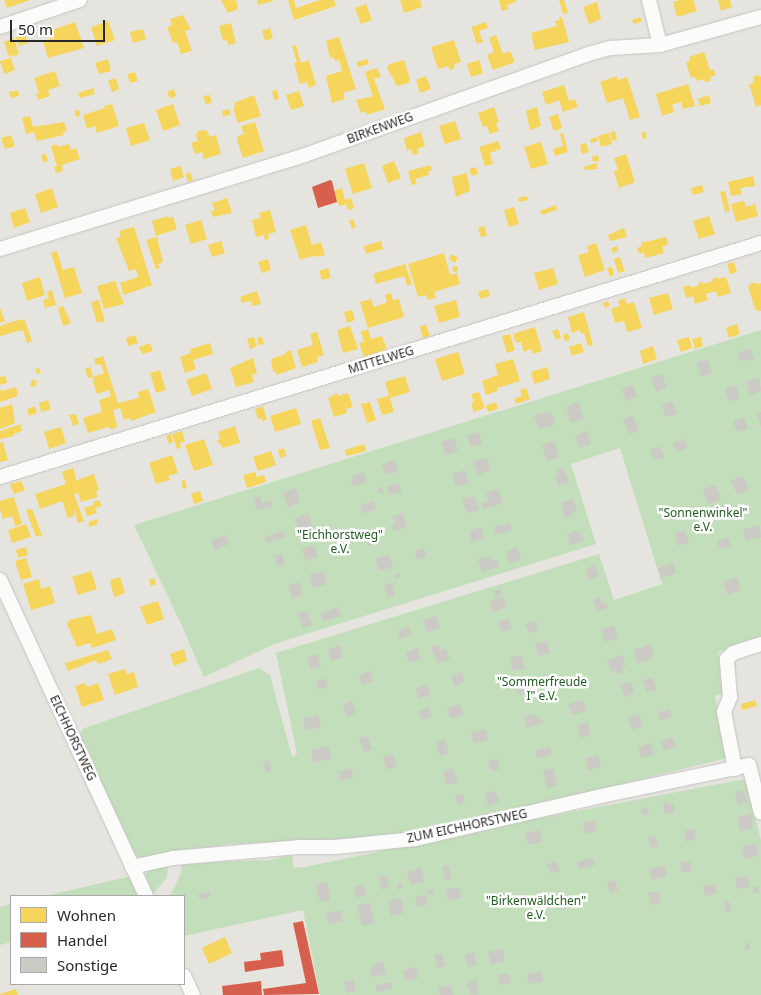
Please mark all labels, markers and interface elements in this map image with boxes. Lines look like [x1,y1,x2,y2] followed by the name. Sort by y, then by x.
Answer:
[12,10,108,42] scale bar
[18,19,53,39] text: 50 m
[345,109,415,147] street label: BIRKENWEG
[346,343,416,377] street label: MITTELWEG
[659,506,747,534] park label: "Sonnenwinkel" e.V.
[297,528,383,556] park label: "Eichhorstweg" e.V.
[497,675,587,703] park label: "Sommerfreude I" e.V.
[47,693,99,783] street label: EICHHORSTWEG
[406,806,528,846] street label: ZUM EICHHORSTWEG
[486,894,586,922] park label: "Birkenwäldchen" e.V.
[10,895,185,985] legend
[57,905,116,925] text: Wohnen
[57,930,107,950] text: Handel
[57,955,118,975] text: Sonstige

